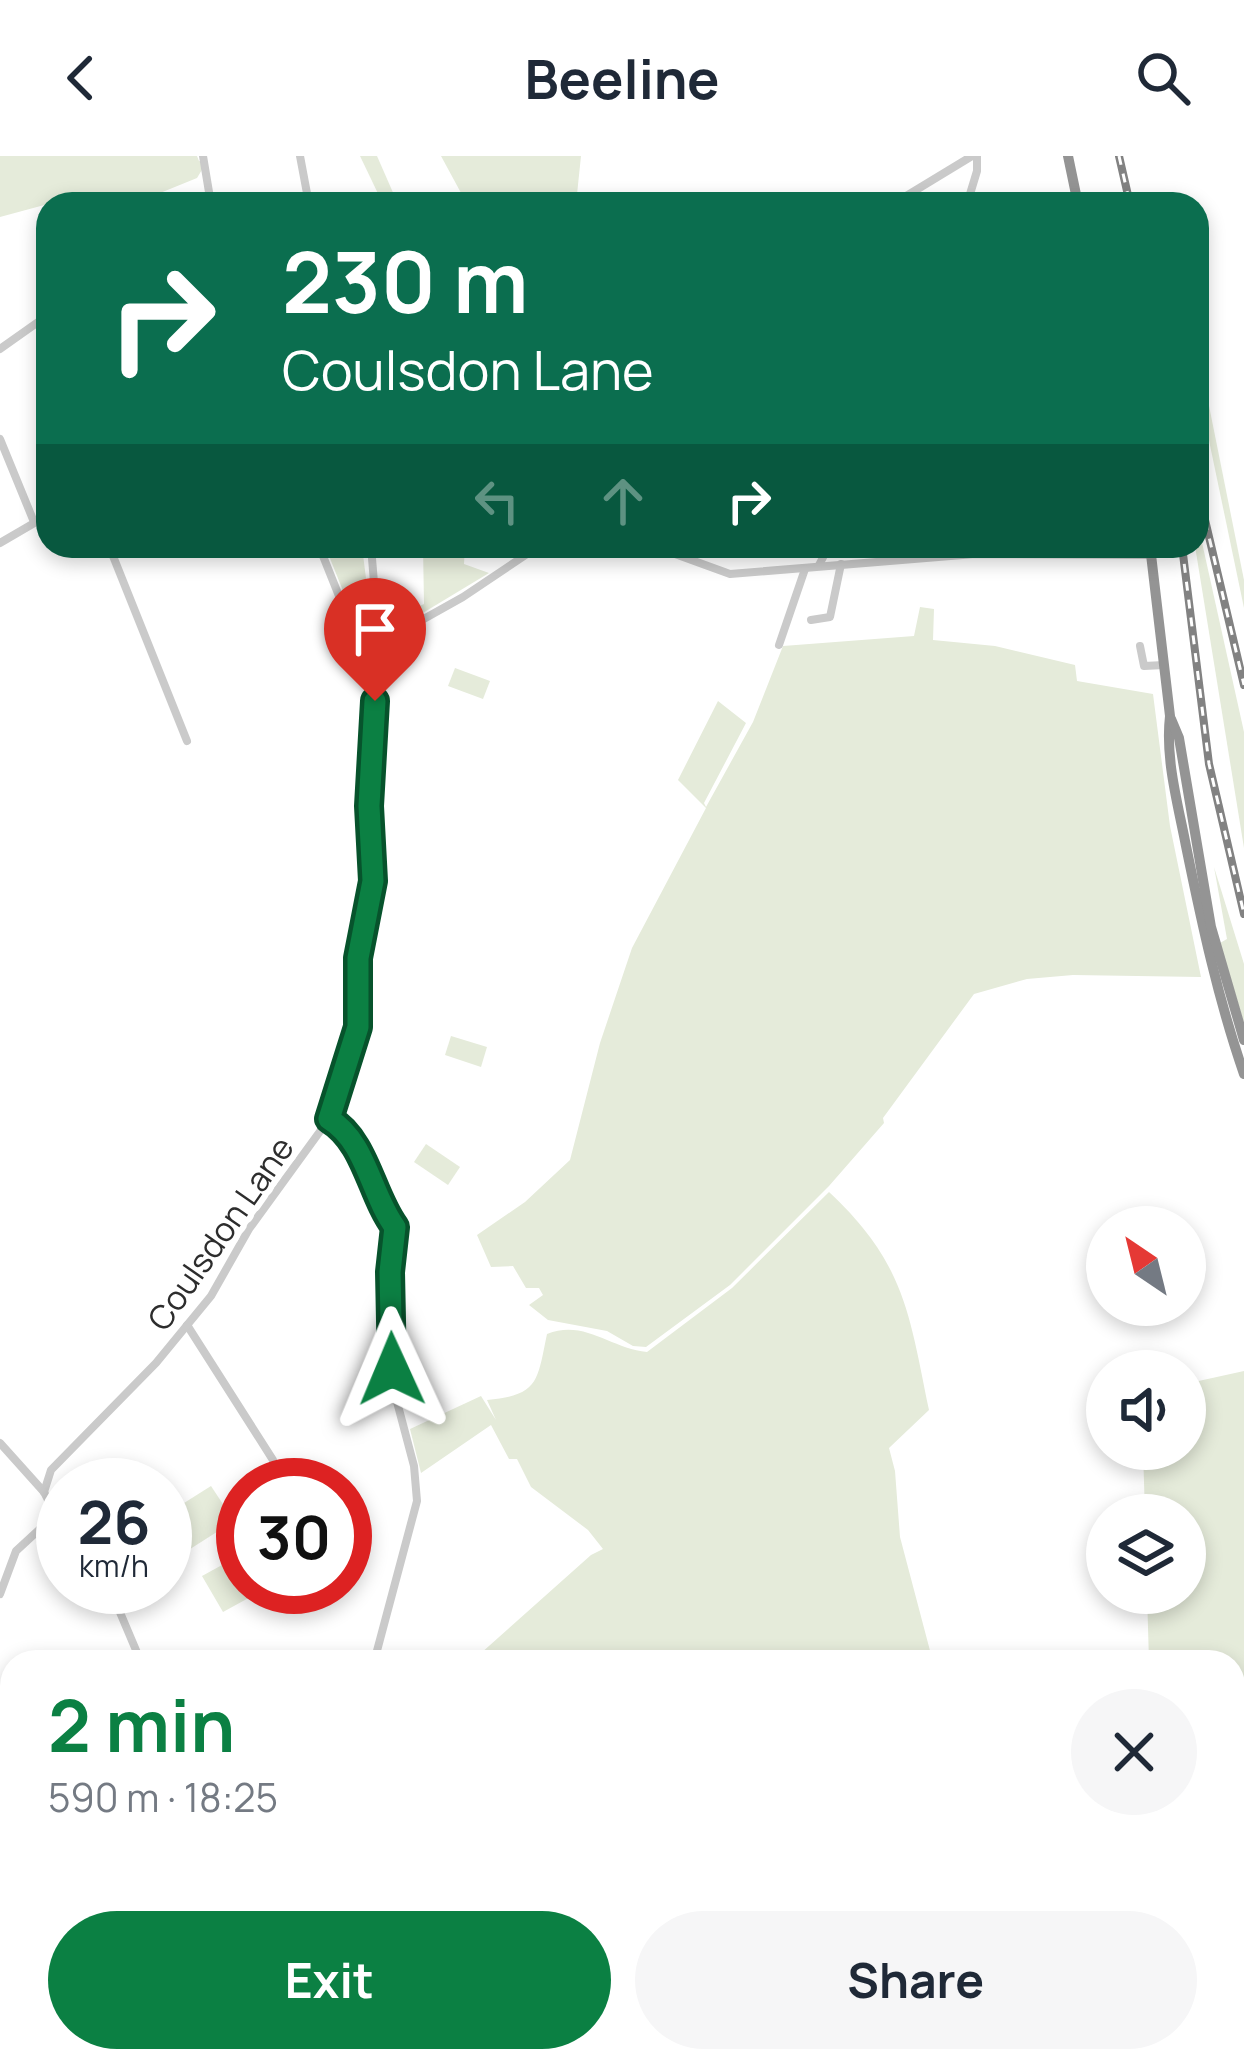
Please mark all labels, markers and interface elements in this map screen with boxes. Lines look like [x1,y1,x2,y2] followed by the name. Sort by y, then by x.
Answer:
[524,41,720,115] text: Beeline
[48,45,114,111] icon: back
[1130,45,1196,111] icon: search
[282,223,528,338] text: 230 m
[84,240,240,396] icon: right
[282,332,653,406] text: Coulsdon Lane
[464,468,530,534] icon: left
[590,468,656,534] icon: ahead
[716,468,782,534] icon: right
[324,578,426,701] pin
[342,596,408,662] icon: arrive
[136,1127,304,1339] street label: Coulsdon Lane
[1086,1206,1206,1326] north arrow
[1086,1206,1206,1614] map controls
[329,1306,455,1432] position arrow
[1086,1350,1206,1470] button: sound
[216,1458,372,1614] speed limit sign: 30
[77,1480,151,1562] text: 26
[1086,1494,1206,1614] button: layers
[79,1545,149,1586] text: km/h
[48,1675,235,1774] text: 2 min
[1071,1689,1197,1815] button: close
[48,1770,278,1824] text: 590 m · 18:25
[48,1911,611,2049] button: Exit
[635,1911,1197,2049] button: Share

